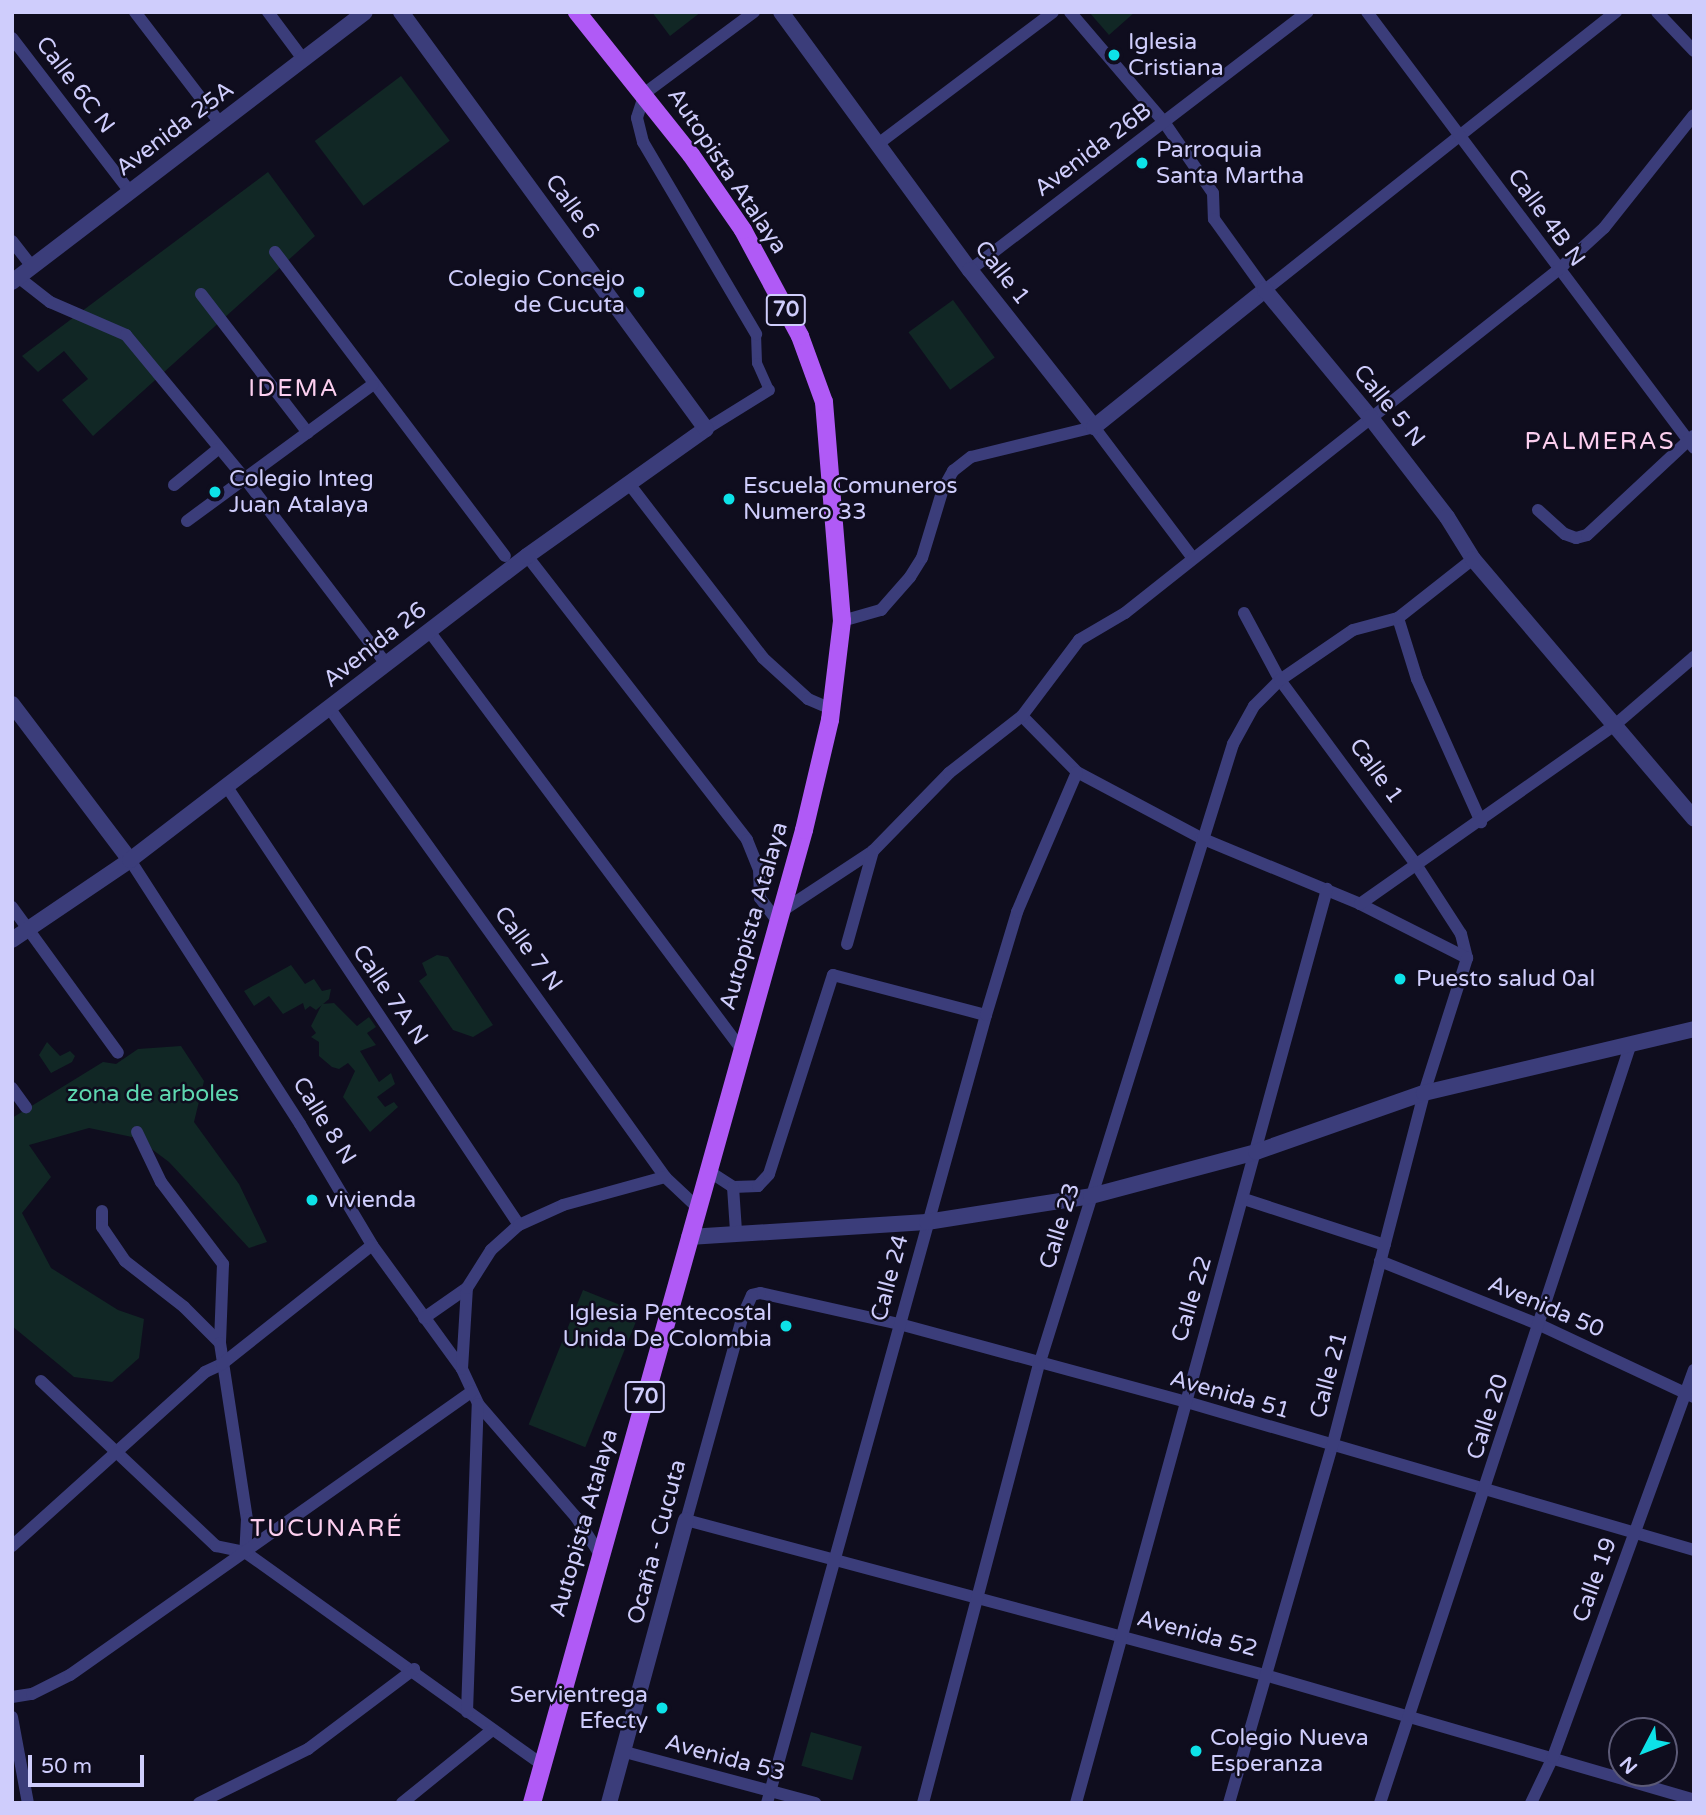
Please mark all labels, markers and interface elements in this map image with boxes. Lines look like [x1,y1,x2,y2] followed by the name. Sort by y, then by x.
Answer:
[1128,28,1224,82] place label: Iglesia Cristiana
[30,31,120,139] street label: Calle 6C N
[1106,47,1122,63] marker: Iglesia Cristiana
[111,76,239,182] street label: Avenida 25A
[661,83,793,259] street label: Autopista Atalaya
[1029,97,1157,203] street label: Avenida 26B
[1156,136,1304,190] place label: Parroquia Santa Martha
[1134,155,1150,171] marker: Parroquia Santa Martha
[1501,164,1591,272] street label: Calle 4B N
[539,169,605,245] street label: Calle 6
[968,235,1036,311] street label: Calle 1
[448,265,625,319] place label: Colegio Concejo de Cucuta
[631,284,647,300] marker: Colegio Concejo de Cucuta
[765,292,807,328] road number: 70
[1347,359,1431,453] street label: Calle 5 N
[249,375,339,403] district label: IDEMA
[1525,428,1675,456] district label: PALMERAS
[229,465,374,519] place label: Colegio Integ Juan Atalaya
[743,472,958,526] place label: Escuela Comuneros Numero 33
[207,484,223,500] marker: Colegio Integ Juan Atalaya
[721,491,737,507] marker: Escuela Comuneros Numero 33
[318,596,432,694] street label: Avenida 26
[1343,733,1409,809] street label: Calle 1
[714,819,794,1013] street label: Autopista Atalaya
[488,901,568,997] street label: Calle 7 N
[346,939,434,1051] street label: Calle 7A N
[1416,965,1595,993] place label: Puesto salud 0al
[1390,969,1410,989] marker: Puesto salud 0al
[286,1072,362,1170] street label: Calle 8 N
[67,1080,239,1108] park label: zona de arboles
[1034,1180,1086,1272] street label: Calle 23
[326,1186,416,1214] place label: vivienda
[304,1192,320,1208] marker: vivienda
[865,1232,915,1324] street label: Calle 24
[1166,1253,1218,1345] street label: Calle 22
[1484,1270,1608,1344] street label: Avenida 50
[562,1299,772,1353] place label: Iglesia Pentecostal Unida De Colombia
[778,1318,794,1334] marker: Iglesia Pentecostal Unida De Colombia
[1304,1329,1354,1421] street label: Calle 21
[1167,1365,1293,1425] street label: Avenida 51
[1461,1371,1515,1463] street label: Calle 20
[624,1380,666,1414] road number: 70
[544,1426,624,1620] street label: Autopista Atalaya
[622,1457,692,1627] street label: Ocaña - Cucuta
[251,1515,403,1543] district label: TUCUNARÉ
[1567,1534,1623,1626] street label: Calle 19
[1134,1605,1260,1663] street label: Avenida 52
[510,1681,648,1735] place label: Servientrega Efecty
[654,1700,670,1716] marker: Servientrega Efecty
[1608,1717,1678,1787] north arrow
[1210,1724,1369,1778] place label: Colegio Nueva Esperanza
[662,1729,788,1787] street label: Avenida 53
[32,1742,147,1786] scale bar
[1188,1743,1204,1759] marker: Colegio Nueva Esperanza
[1616,1752,1642,1778] text: N
[41,1754,92,1779] text: 50 m

